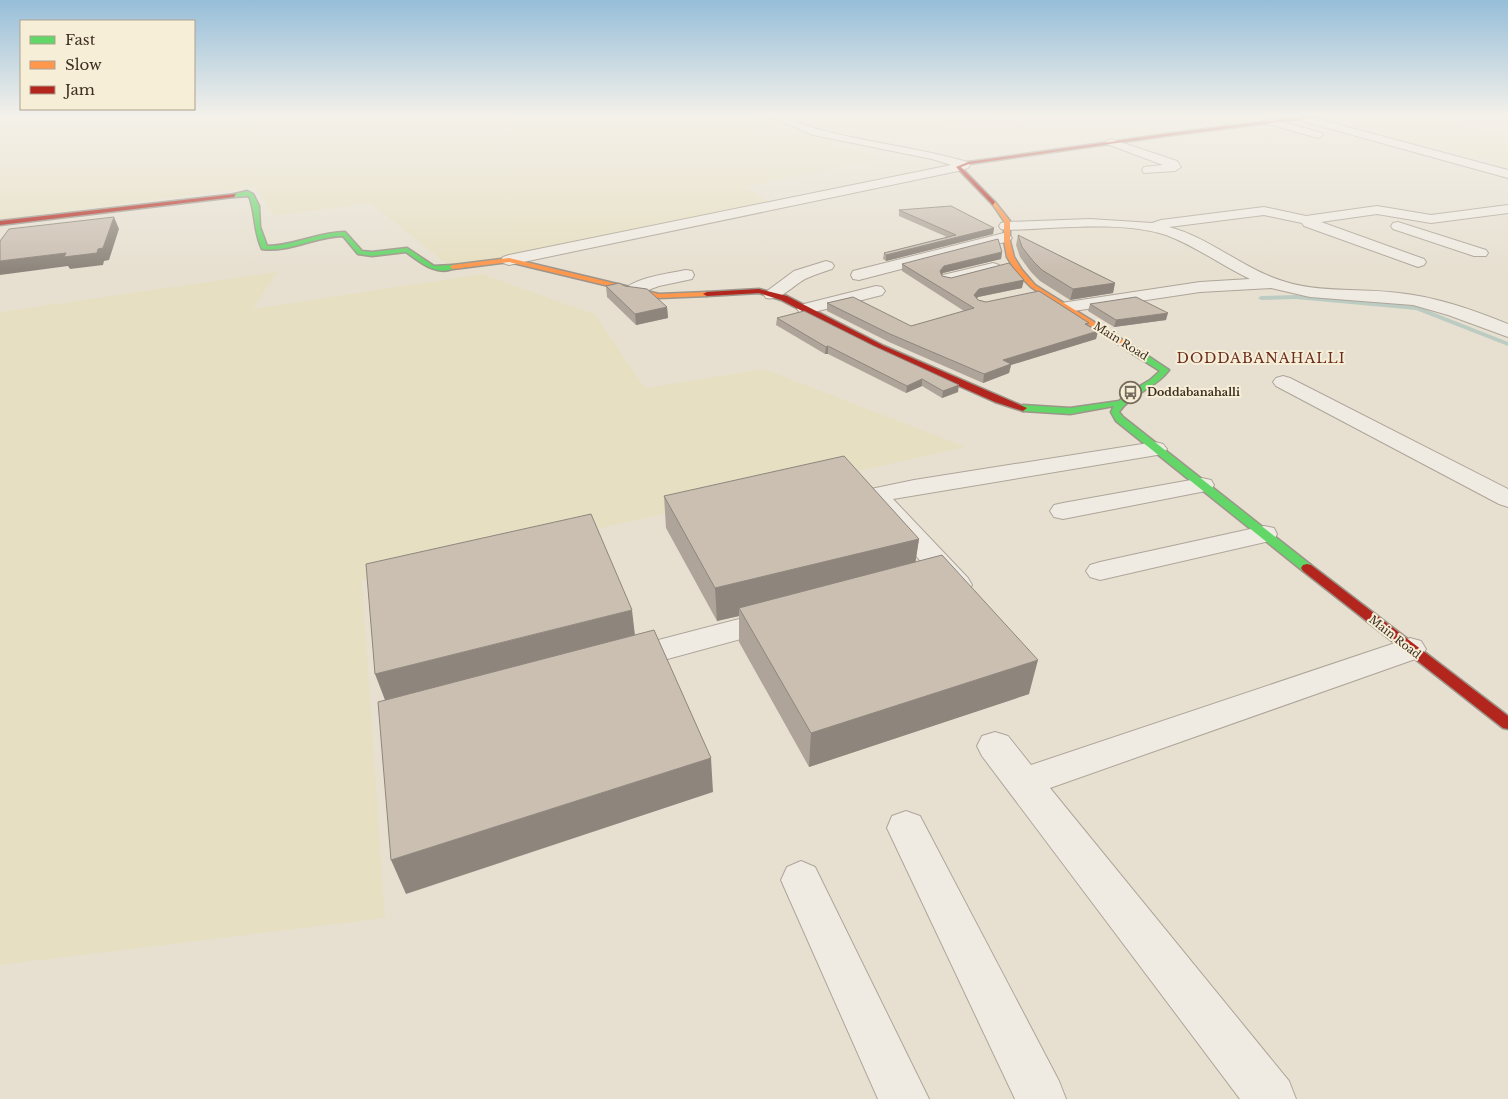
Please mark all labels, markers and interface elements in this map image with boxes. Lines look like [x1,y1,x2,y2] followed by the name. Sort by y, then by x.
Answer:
[20,20,195,110] legend
[65,30,96,49] text: Fast
[65,55,102,74] text: Slow
[63,80,95,99] text: Jam
[1091,319,1151,364] street label: Main Road
[1177,349,1345,367] district label: DODDABANAHALLI
[1119,380,1143,404] bus stop icon: Doddabanahalli
[1147,385,1240,399] place label: Doddabanahalli
[1366,612,1424,662] street label: Main Road

